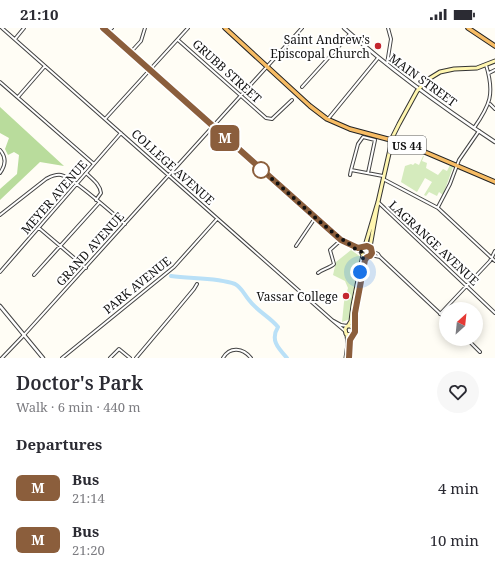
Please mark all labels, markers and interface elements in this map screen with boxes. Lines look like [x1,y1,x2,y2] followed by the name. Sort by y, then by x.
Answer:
[20,4,58,24] text: 21:10
[270,31,370,62] place label: Saint Andrew's Episcopal Church
[189,35,266,107] street label: GRUBB STREET
[373,41,383,51] marker: Saint Andrew's Episcopal Church
[386,50,461,111] street label: MAIN STREET
[128,125,218,209] street label: COLLEGE AVENUE
[212,125,238,151] line badge: M
[218,128,232,147] text: M
[388,136,426,154] road number: US 44
[17,156,91,238] street label: MEYER AVENUE
[252,161,270,179] unlabelled marker
[385,197,483,289] street label: LAGRANGE AVENUE
[52,208,128,290] street label: GRAND AVENUE
[99,252,175,318] street label: PARK AVENUE
[350,262,370,282] your location
[256,288,338,305] place label: Vassar College
[341,291,351,301] marker: Vassar College
[439,302,483,346] north arrow
[439,302,483,346] map controls
[16,370,143,396] text: Doctor's Park
[437,371,479,413] button: heart
[16,398,141,416] text: Walk · 6 min · 440 m
[16,434,102,454] text: Departures
[72,469,99,489] text: Bus
[31,478,45,497] text: M
[438,478,479,498] text: 4 min
[72,489,105,507] text: 21:14
[72,521,99,541] text: Bus
[31,530,45,549] text: M
[430,530,479,550] text: 10 min
[72,541,105,559] text: 21:20

